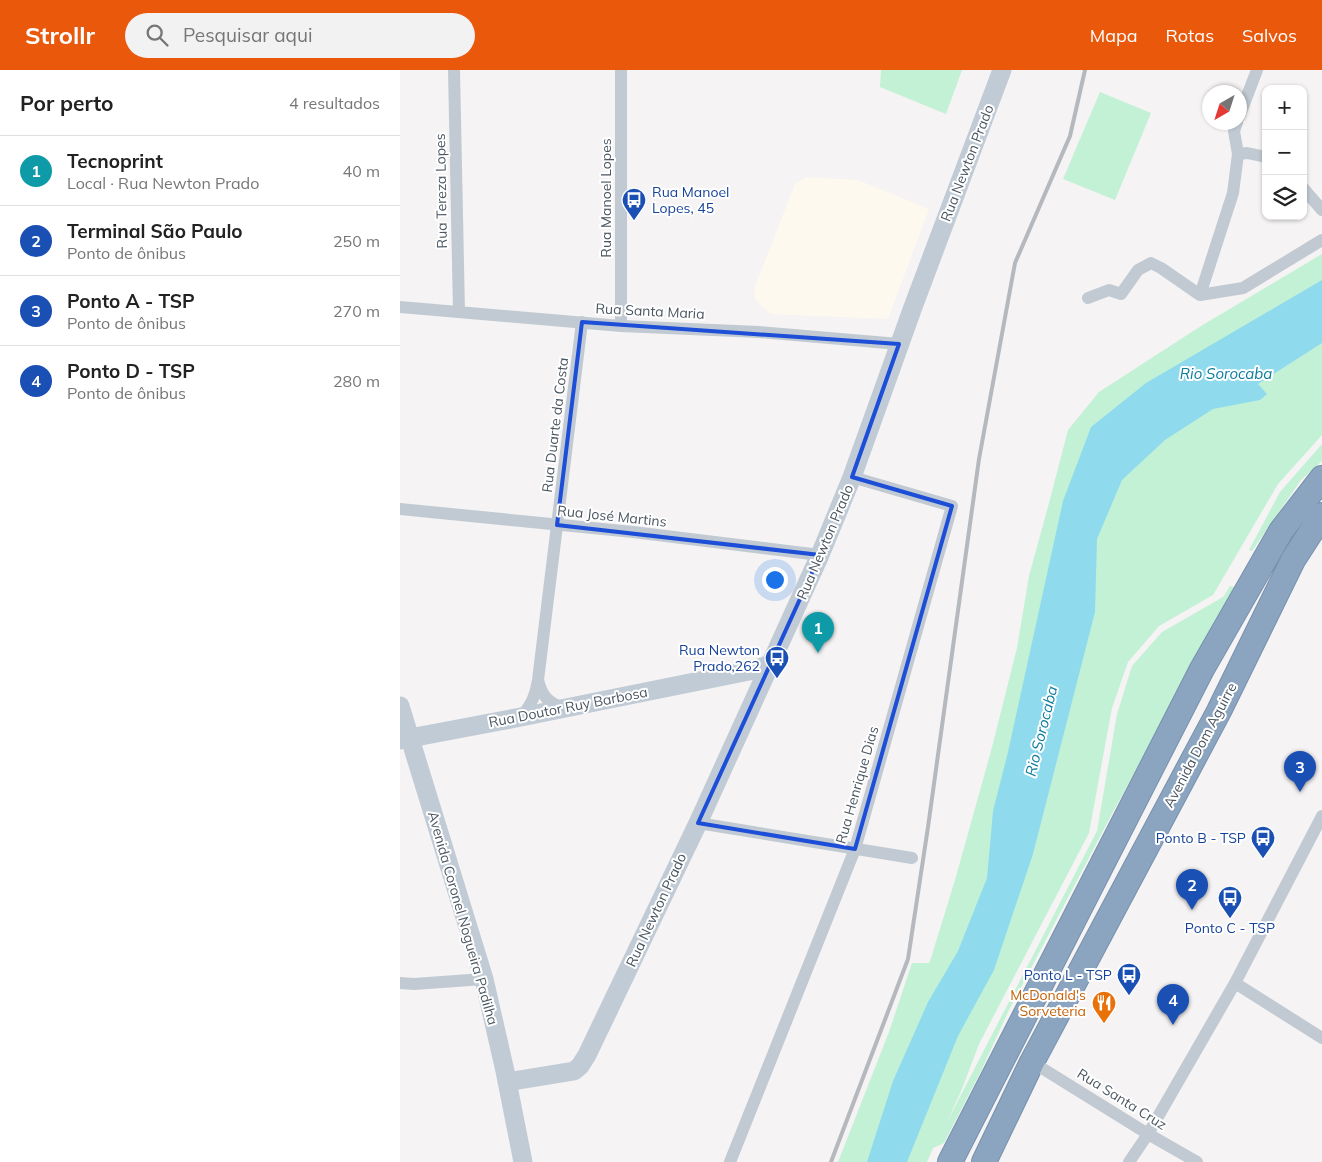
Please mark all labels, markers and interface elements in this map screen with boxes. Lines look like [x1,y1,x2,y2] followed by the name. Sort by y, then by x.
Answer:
[125,13,475,58] search box
[25,20,95,50] text: Strollr
[143,21,171,49] icon: search
[183,23,312,47] text: Pesquisar aqui
[1090,24,1138,47] text: Mapa
[1166,24,1214,47] text: Rotas
[1242,24,1297,47] text: Salvos
[1202,85,1247,130] north arrow
[1262,85,1307,220] map controls
[1262,85,1307,130] button: +
[20,90,114,116] text: Por perto
[289,93,380,113] text: 4 resultados
[936,102,998,224] street label: Rua Newton Prado
[1262,130,1307,175] button: −
[431,133,451,249] street label: Rua Tereza Lopes
[597,138,615,258] street label: Rua Manoel Lopes
[67,149,163,173] text: Tecnoprint
[31,161,41,181] text: 1
[343,161,380,181] text: 40 m
[67,173,259,193] text: Local · Rua Newton Prado
[1262,175,1307,220] button: layers
[652,183,729,217] place label: Rua Manoel Lopes, 45
[621,187,647,221] bus stop icon: Rua Manoel Lopes, 45
[67,219,243,243] text: Terminal São Paulo
[31,231,41,251] text: 2
[333,231,380,251] text: 250 m
[67,243,186,263] text: Ponto de ônibus
[67,289,195,313] text: Ponto A - TSP
[595,299,705,323] street label: Rua Santa Maria
[31,301,41,321] text: 3
[333,301,380,321] text: 270 m
[67,313,186,333] text: Ponto de ônibus
[538,356,572,494] street label: Rua Duarte da Costa
[67,359,195,383] text: Ponto D - TSP
[1180,364,1272,383] water label: Rio Sorocaba
[31,371,41,391] text: 4
[333,371,380,391] text: 280 m
[67,383,186,403] text: Ponto de ônibus
[793,482,857,602] street label: Rua Newton Prado
[556,501,668,531] street label: Rua José Martins
[762,567,788,593] your location
[802,612,834,653] pin: 1
[679,641,760,675] place label: Rua Newton Prado,262
[764,645,790,679] bus stop icon: Rua Newton Prado,262
[1159,679,1241,811] street label: Avenida Dom Aguirre
[487,683,649,731] street label: Rua Doutor Ruy Barbosa
[1021,684,1061,778] water label: Rio Sorocaba
[832,724,882,846] street label: Rua Henrique Dias
[1284,751,1316,792] pin: 3
[424,809,502,1027] street label: Avenida Coronel Nogueira Padilha
[1250,825,1276,859] bus stop icon: Ponto B - TSP
[1156,829,1246,847] place label: Ponto B - TSP
[622,850,690,970] street label: Rua Newton Prado
[1176,869,1208,910] pin: 2
[1217,885,1243,919] bus stop icon: Ponto C - TSP
[1185,919,1275,937] place label: Ponto C - TSP
[1116,962,1142,996] bus stop icon: Ponto L - TSP
[1024,966,1112,984] place label: Ponto L - TSP
[1157,984,1189,1025] pin: 4
[1010,986,1086,1020] place label: McDonald's Sorveteria
[1091,990,1117,1024] restaurant icon: McDonald's Sorveteria
[1074,1064,1170,1134] street label: Rua Santa Cruz

